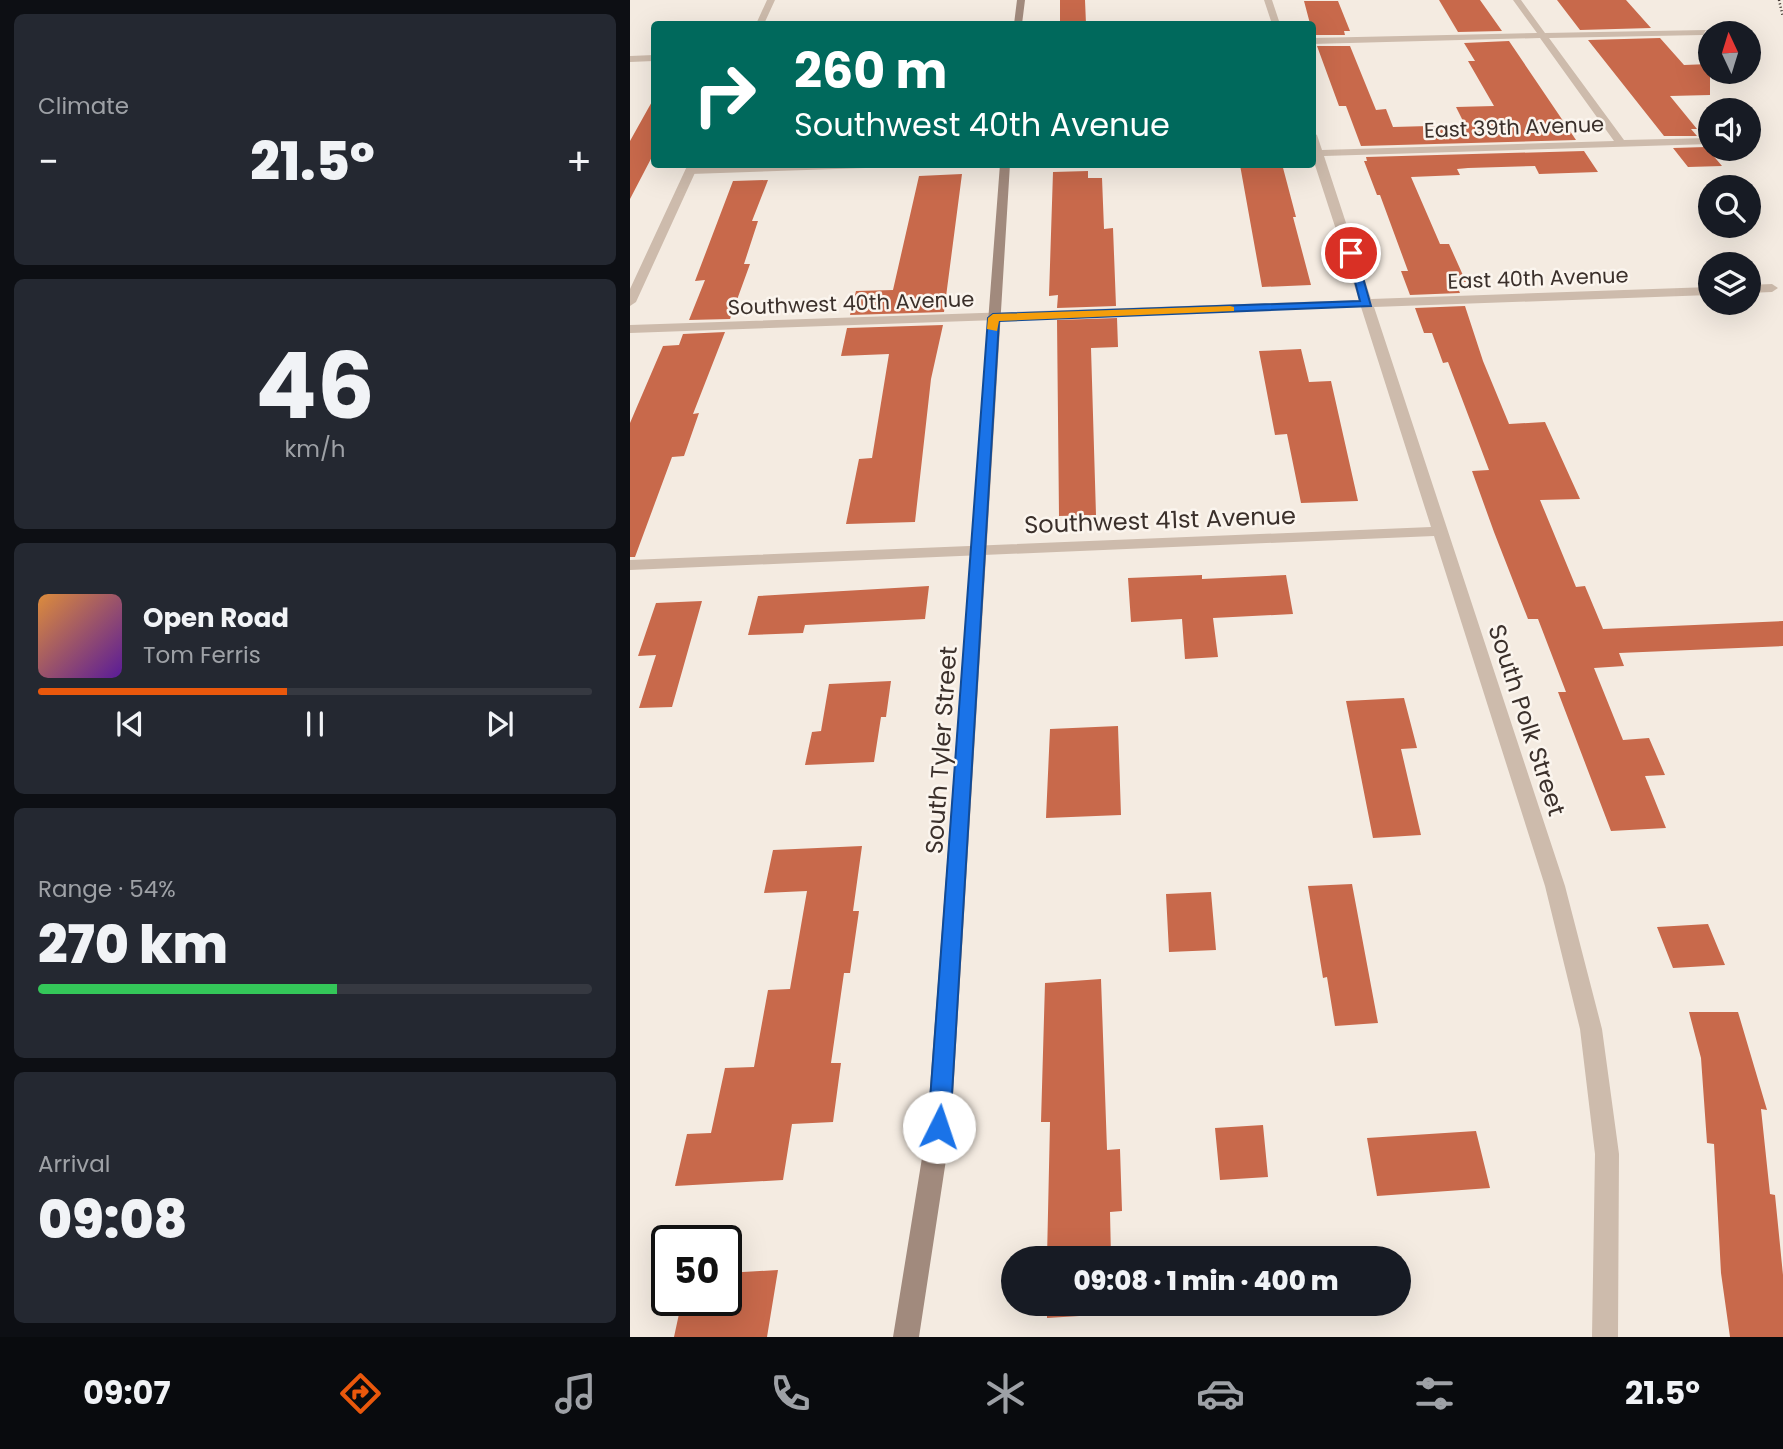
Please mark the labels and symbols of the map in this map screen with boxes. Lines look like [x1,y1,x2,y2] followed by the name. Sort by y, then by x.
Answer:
[1698,21,1760,84] north arrow
[1423,109,1605,145] street label: East 39th Avenue
[1321,223,1381,283] pin
[1447,260,1629,296] street label: East 40th Avenue
[727,284,975,322] street label: Southwest 40th Avenue
[1024,499,1296,541] street label: Southwest 41st Avenue
[1480,620,1574,820] street label: South Polk Street
[917,645,965,855] street label: South Tyler Street
[902,1090,976,1164] position arrow
[651,1225,742,1316] speed limit sign: 50

